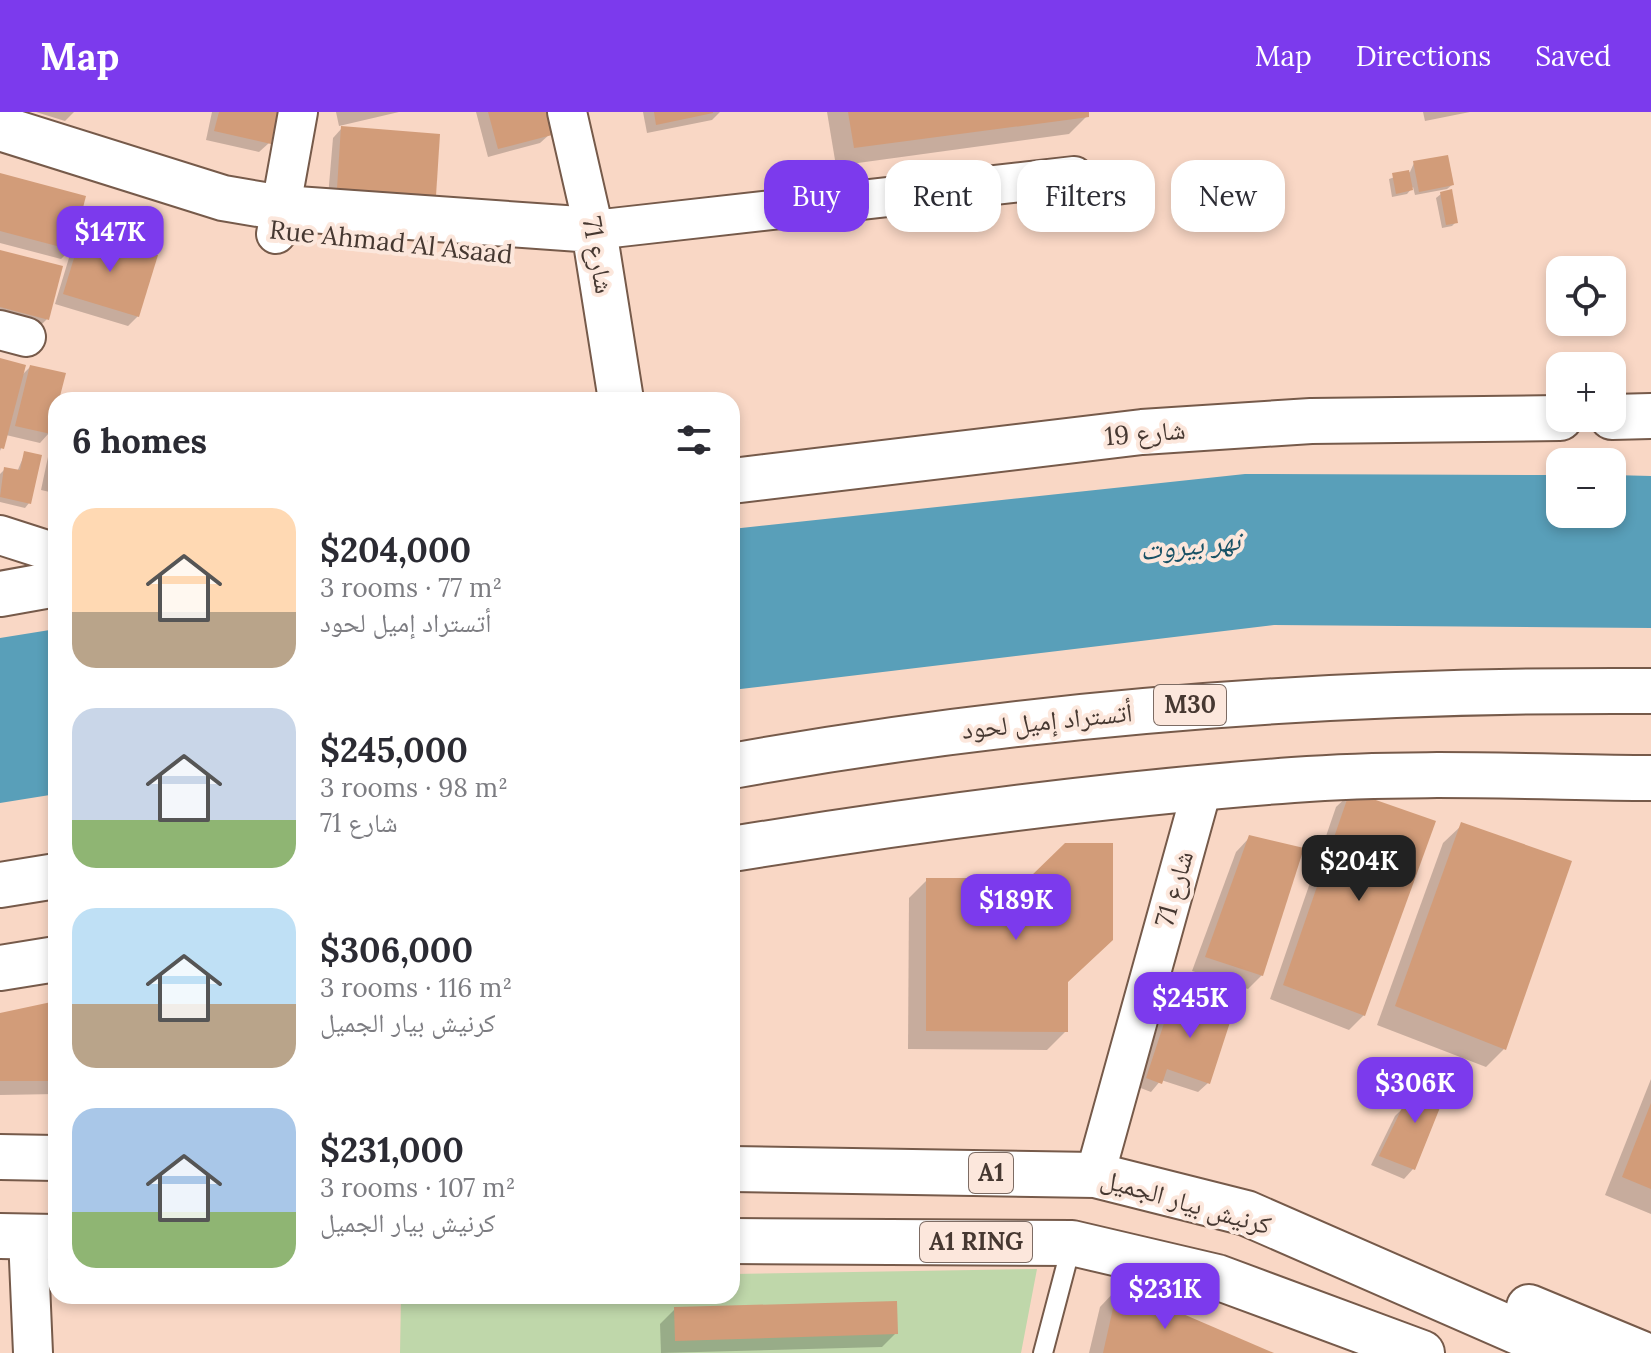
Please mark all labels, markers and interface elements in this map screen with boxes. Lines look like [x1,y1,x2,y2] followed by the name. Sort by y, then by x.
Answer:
[40,32,119,80] text: Map
[1255,38,1312,74] text: Map
[1356,38,1491,74] text: Directions
[1535,38,1611,74] text: Saved
[764,160,869,232] chip: Buy
[885,160,1001,232] chip: Rent
[1017,160,1155,232] chip: Filters
[1171,160,1285,232] chip: New
[54,206,166,274] pin: $147K
[268,212,514,271] street label: Rue Ahmad Al Asaad
[575,214,621,296] street label: شارع 71
[75,215,145,248] text: $147K
[1546,256,1626,528] map controls
[1546,256,1626,336] button: locate
[1546,352,1626,432] button: +
[1103,413,1187,452] street label: شارع 19
[672,418,716,462] icon: filters
[72,419,207,462] text: 6 homes
[1546,448,1626,528] button: −
[1138,521,1246,568] water label: نهر بيروت
[320,528,471,571] text: $204,000
[136,540,232,636] icon: home
[320,571,502,604] text: 3 rooms · 77 m²
[320,606,491,639] text: أتستراد إميل لحود
[1154,685,1226,725] road number: M30
[960,695,1134,747] street label: أتستراد إميل لحود
[320,728,468,771] text: $245,000
[136,740,232,836] icon: home
[320,771,508,804] text: 3 rooms · 98 m²
[320,806,398,839] text: شارع 71
[1303,835,1415,903] pin: $204K
[1320,844,1398,877] text: $204K
[1147,847,1200,931] street label: شارع 71
[960,874,1072,942] pin: $189K
[979,883,1053,916] text: $189K
[320,928,473,971] text: $306,000
[136,940,232,1036] icon: home
[320,971,512,1004] text: 3 rooms · 116 m²
[1134,972,1246,1040] pin: $245K
[1152,981,1228,1014] text: $245K
[320,1006,496,1039] text: كرنيش بيار الجميل
[1359,1057,1471,1125] pin: $306K
[1375,1066,1455,1099] text: $306K
[320,1128,464,1171] text: $231,000
[136,1140,232,1236] icon: home
[969,1153,1013,1193] road number: A1
[1097,1161,1275,1242] street label: كرنيش بيار الجميل
[320,1171,515,1204] text: 3 rooms · 107 m²
[320,1206,496,1239] text: كرنيش بيار الجميل
[920,1222,1032,1262] road number: A1 RING
[1109,1263,1221,1331] pin: $231K
[1129,1272,1201,1305] text: $231K

